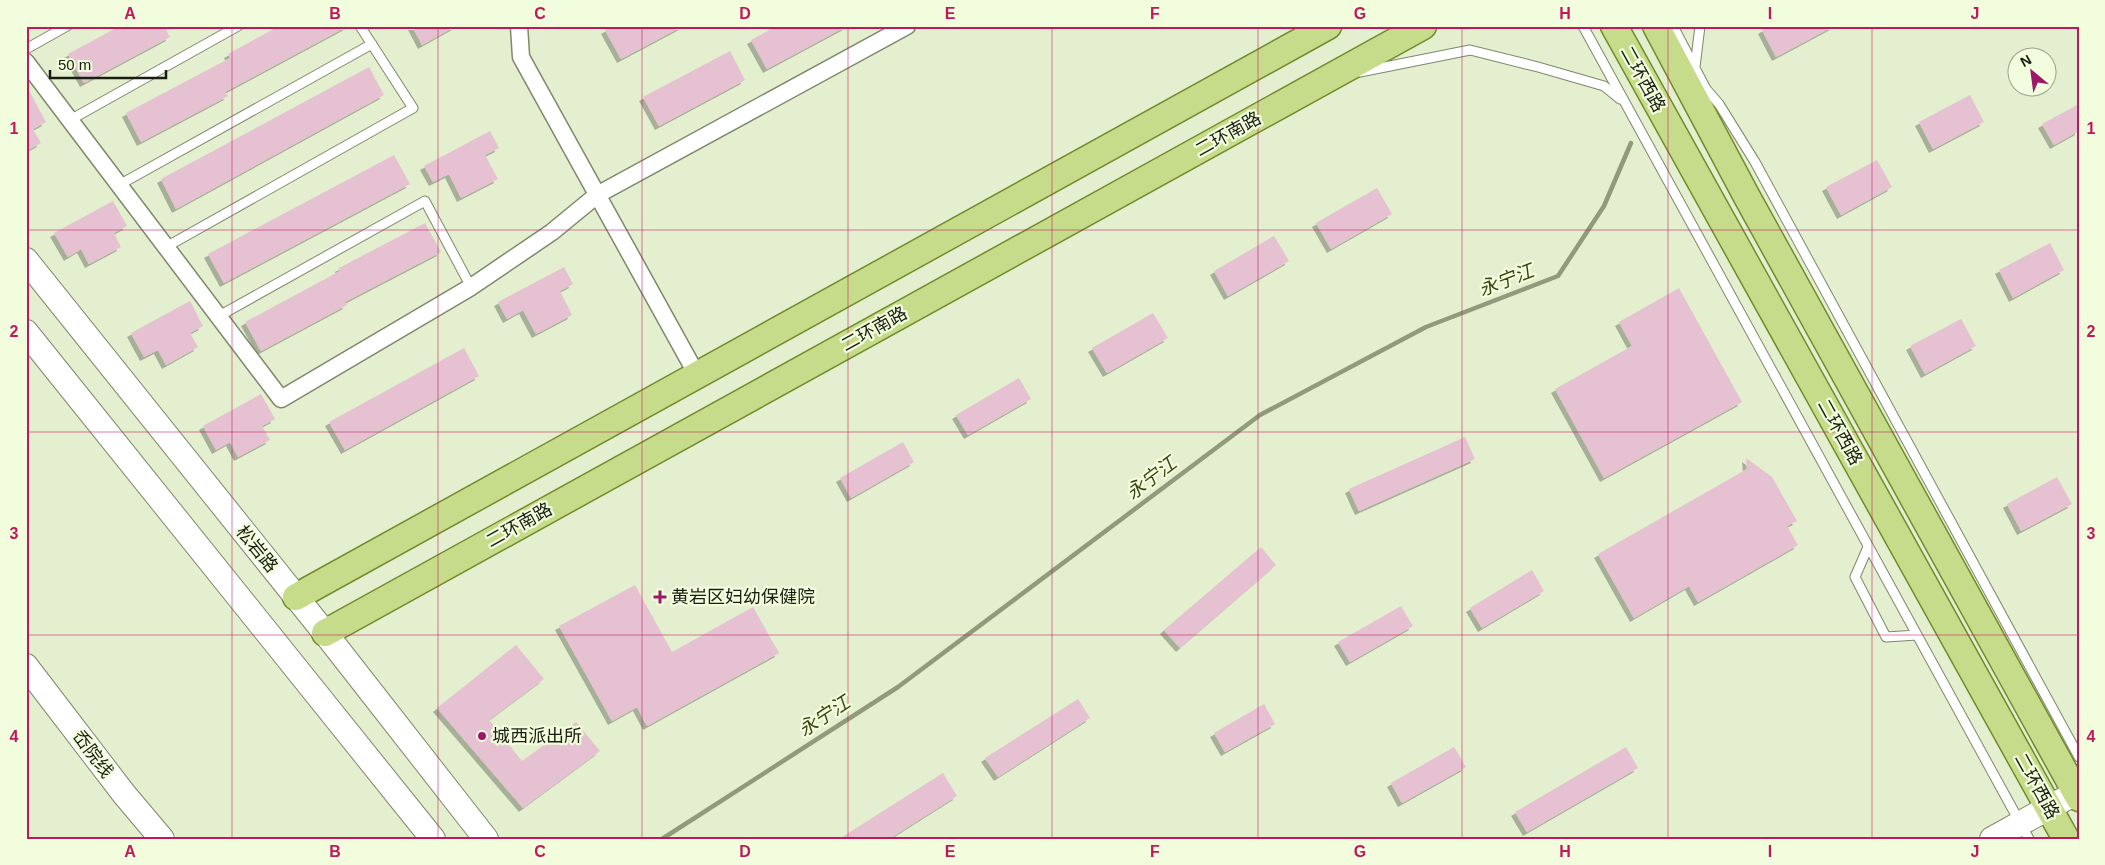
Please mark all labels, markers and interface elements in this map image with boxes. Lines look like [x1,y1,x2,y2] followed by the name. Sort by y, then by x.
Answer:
[124,5,136,22] text: A
[329,5,341,22] text: B
[534,5,546,22] text: C
[739,5,751,22] text: D
[945,5,956,22] text: E
[1150,5,1160,22] text: F
[1354,5,1366,22] text: G
[1559,5,1571,22] text: H
[1768,5,1772,22] text: I
[1971,5,1979,22] text: J
[1617,43,1669,115] street label: 二环西路
[50,48,166,80] scale bar
[2008,48,2058,98] north arrow
[2017,51,2034,70] text: N
[58,56,91,73] text: 50 m
[1192,108,1264,160] street label: 二环南路
[10,120,19,137] text: 1
[2087,120,2096,137] text: 1
[1476,259,1538,300] water label: 永宁江
[838,303,910,355] street label: 二环南路
[10,323,19,340] text: 2
[2087,323,2096,340] text: 2
[1814,396,1866,468] street label: 二环西路
[1122,451,1182,504] water label: 永宁江
[483,499,555,551] street label: 二环南路
[232,522,282,576] street label: 松岩路
[10,525,19,542] text: 3
[2087,525,2096,542] text: 3
[671,587,815,607] place label: 黄岩区妇幼保健院
[653,590,667,604] marker: 黄岩区妇幼保健院
[794,691,855,740] water label: 永宁江
[69,726,117,782] street label: 岙院线
[492,726,582,746] place label: 城西派出所
[10,728,19,745] text: 4
[2087,728,2096,745] text: 4
[476,730,488,742] marker: 城西派出所
[2011,750,2063,822] street label: 二环西路
[124,843,136,860] text: A
[329,843,341,860] text: B
[534,843,546,860] text: C
[739,843,751,860] text: D
[945,843,956,860] text: E
[1150,843,1160,860] text: F
[1354,843,1366,860] text: G
[1559,843,1571,860] text: H
[1768,843,1772,860] text: I
[1971,843,1979,860] text: J

